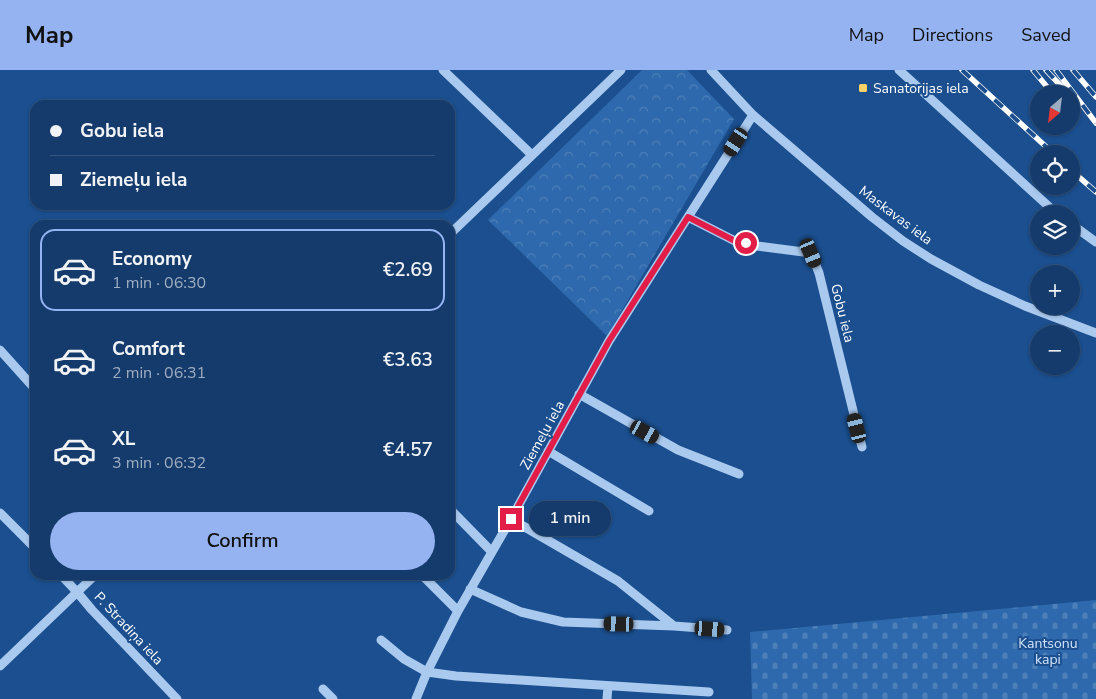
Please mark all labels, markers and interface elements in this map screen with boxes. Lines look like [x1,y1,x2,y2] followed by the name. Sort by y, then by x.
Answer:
[25,19,73,51] text: Map
[849,23,884,47] text: Map
[912,23,993,47] text: Directions
[1021,23,1071,47] text: Saved
[873,79,969,98] place label: Sanatorijas iela
[857,82,869,94] marker: Sanatorijas iela
[1030,85,1080,135] north arrow
[1030,85,1080,375] map controls
[80,118,164,144] text: Gobu iela
[721,125,750,159] car
[1030,145,1080,195] button: locate
[80,167,187,193] text: Ziemeļu iela
[855,181,936,249] street label: Maskavas iela
[1030,205,1080,255] button: layers
[735,232,757,254] route start
[798,236,823,270] car
[112,246,192,272] text: Economy
[52,248,97,293] icon: car
[383,257,433,283] text: €2.69
[1030,265,1080,315] button: +
[112,272,206,294] text: 1 min · 06:30
[826,282,859,344] street label: Gobu iela
[1030,325,1080,375] button: −
[112,336,185,362] text: Comfort
[52,338,97,383] icon: car
[383,347,433,373] text: €3.63
[112,362,206,384] text: 2 min · 06:31
[516,397,569,473] street label: Ziemeļu iela
[846,412,867,444] car
[628,418,661,446] car
[112,426,135,452] text: XL
[52,428,97,473] icon: car
[383,437,433,463] text: €4.57
[112,452,206,474] text: 3 min · 06:32
[528,502,611,536] callout: 1 min
[550,507,590,529] text: 1 min
[500,508,522,530] route end
[50,512,435,570] button: Confirm
[90,588,167,669] street label: P. Stradiņa iela
[603,616,634,632] car
[694,620,725,638] car
[1018,634,1078,669] park label: Kantsonu kapi

